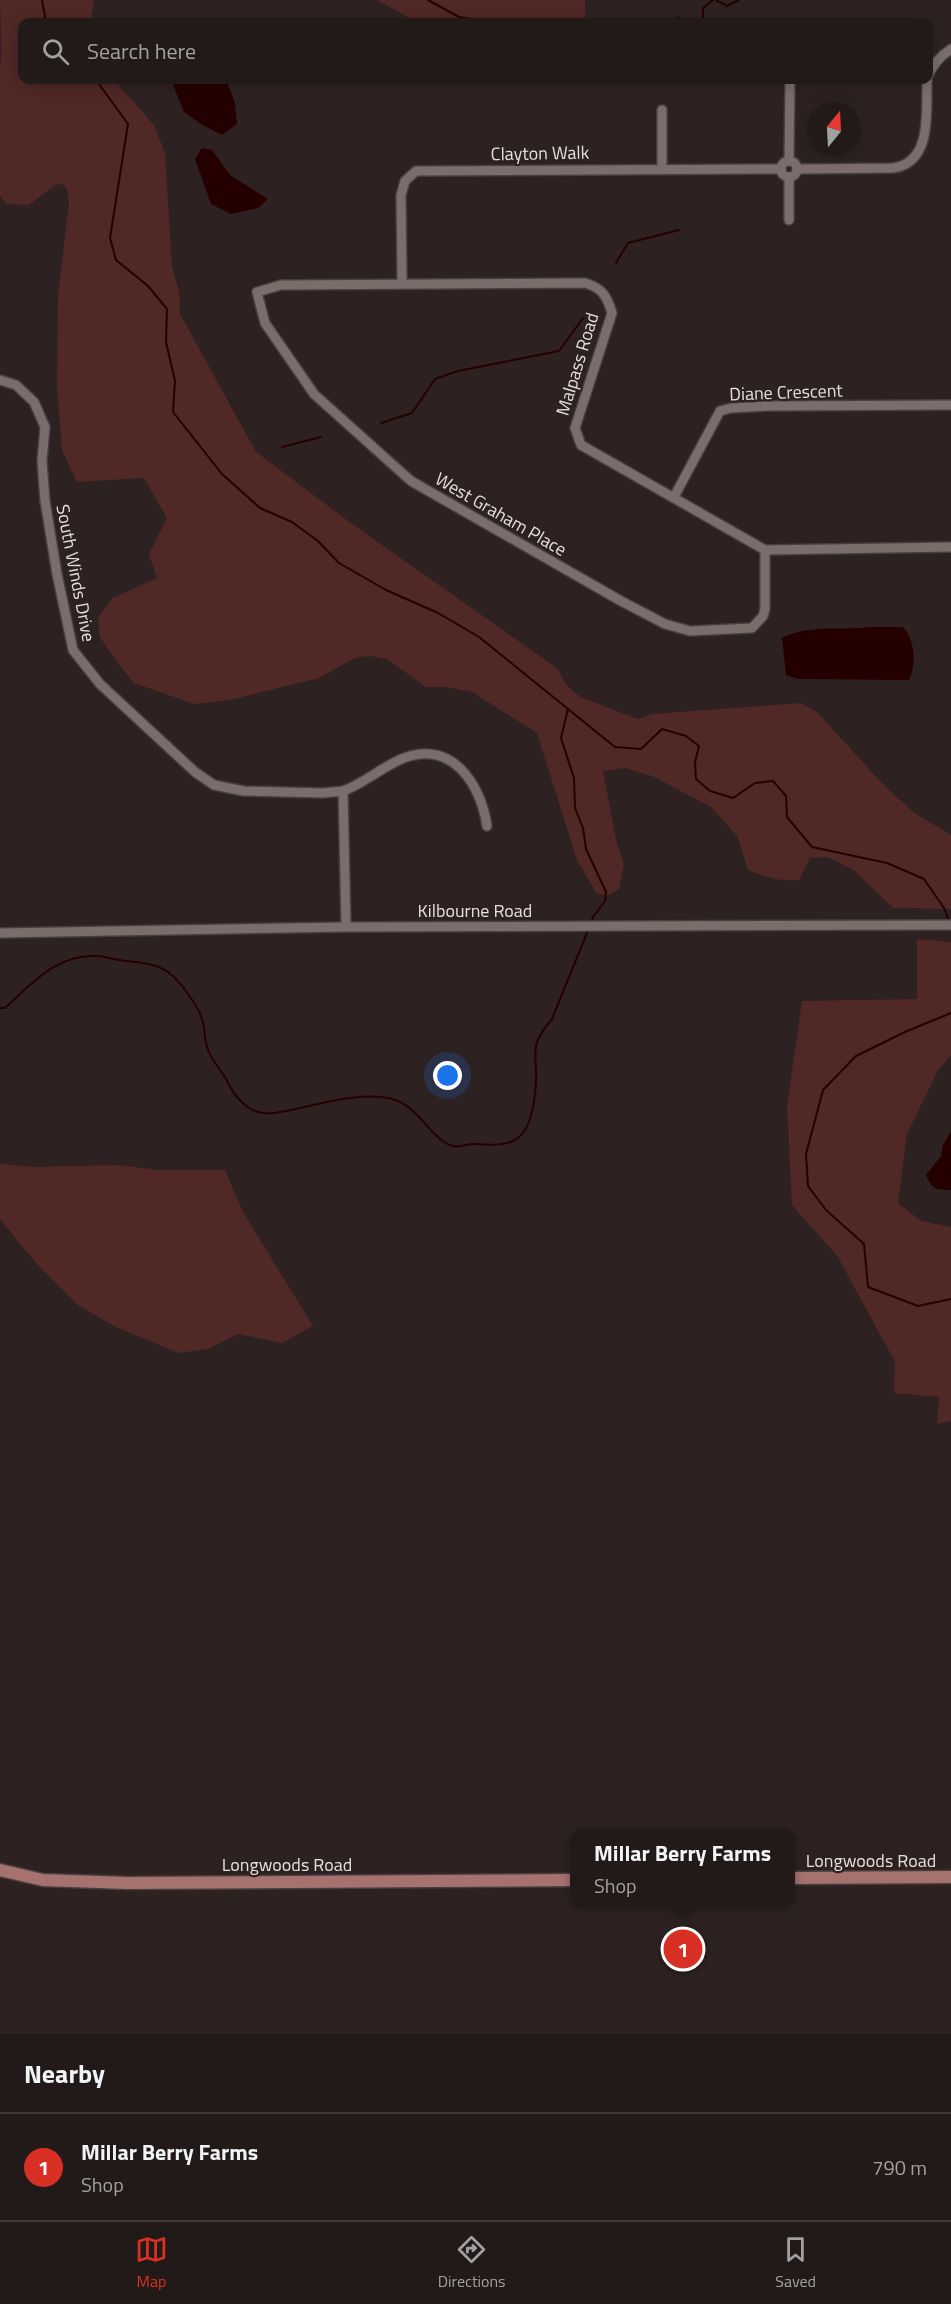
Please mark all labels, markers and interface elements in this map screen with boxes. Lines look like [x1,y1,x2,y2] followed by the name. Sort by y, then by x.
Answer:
[18,18,933,84] search box
[87,34,196,68] text: Search here
[39,35,72,68] icon: search
[807,102,861,156] north arrow
[491,139,590,167] street label: Clayton Walk
[549,309,605,419] street label: Malpass Road
[729,377,844,407] street label: Diane Crescent
[430,465,572,563] street label: West Graham Place
[49,502,103,644] street label: South Winds Drive
[418,897,532,924] street label: Kilbourne Road
[433,1061,462,1090] your location
[570,1829,795,1907] popup
[594,1836,771,1870] text: Millar Berry Farms
[806,1847,936,1874] street label: Longwoods Road
[222,1851,352,1878] street label: Longwoods Road
[594,1870,637,1901] text: Shop
[664,1926,702,1972] pin: 1
[24,2054,105,2093] text: Nearby
[81,2135,258,2169] text: Millar Berry Farms
[38,2152,49,2183] text: 1
[872,2152,927,2183] text: 790 m
[81,2169,124,2200] text: Shop
[135,2233,168,2293] tab: Map
[438,2233,506,2293] tab: Directions
[775,2233,816,2293] tab: Saved

